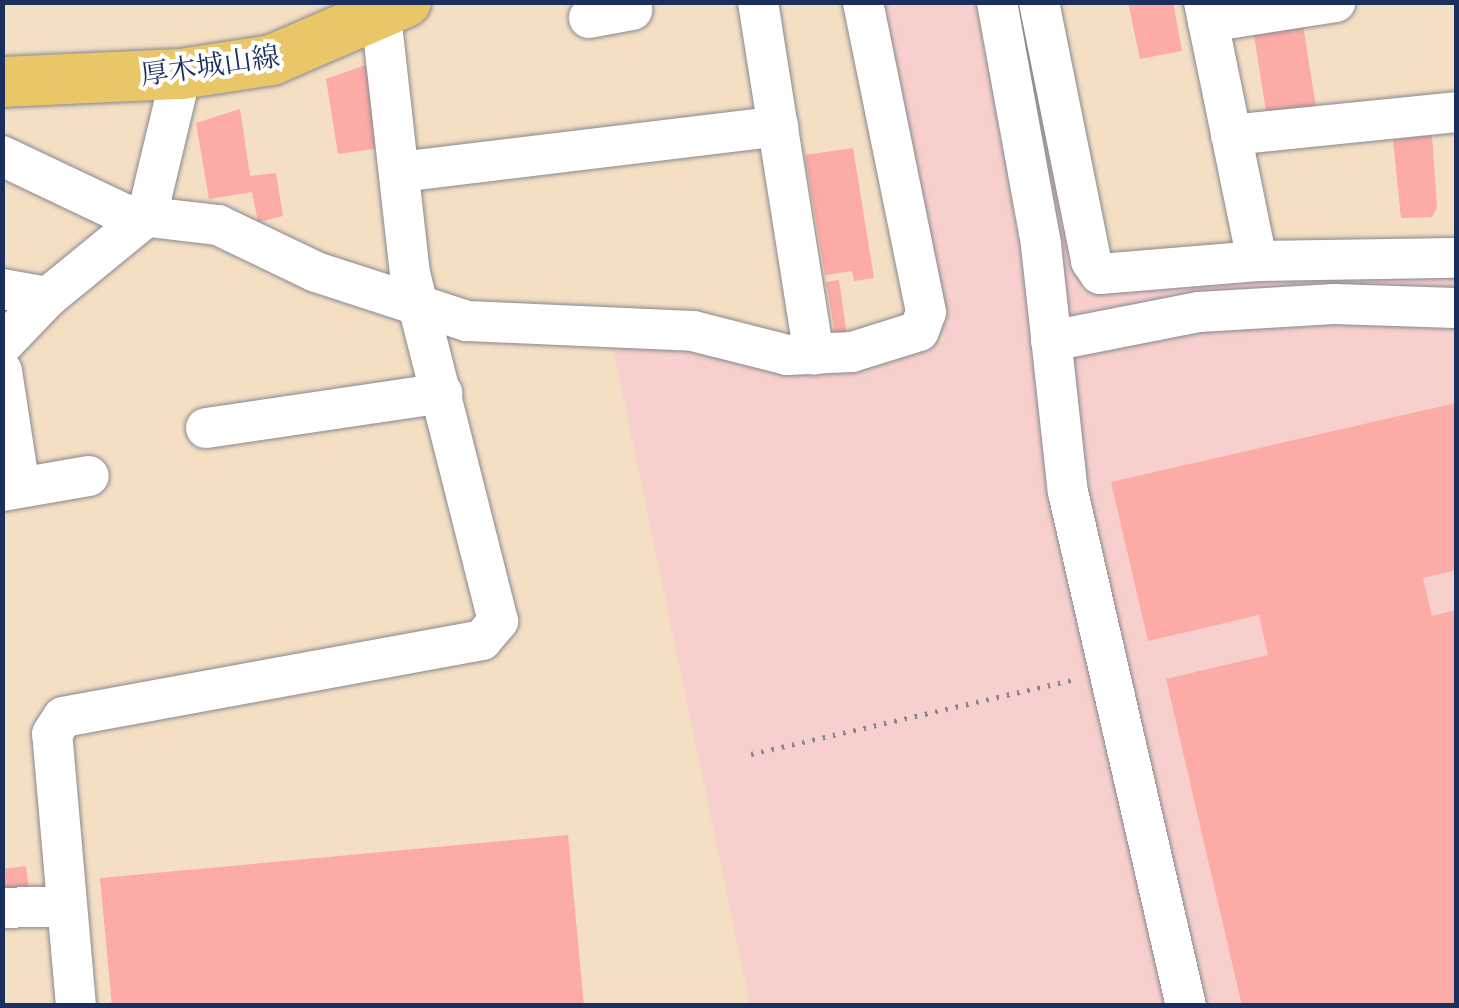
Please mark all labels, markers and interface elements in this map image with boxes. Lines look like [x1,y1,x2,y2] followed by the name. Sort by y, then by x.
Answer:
[138,39,282,91] street label: 厚木城山線

